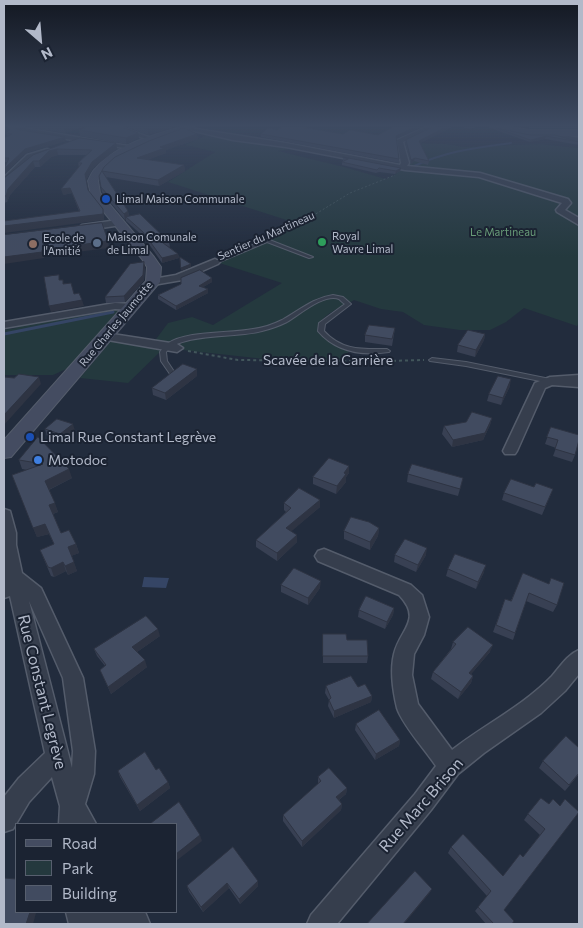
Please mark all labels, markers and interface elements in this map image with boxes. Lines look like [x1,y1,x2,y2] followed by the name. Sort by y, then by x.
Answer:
[15,15,65,65] north arrow
[39,44,56,64] text: N
[116,192,244,206] place label: Limal Maison Communale
[100,193,112,205] marker: Limal Maison Communale
[215,209,317,263] street label: Sentier du Martineau
[470,225,536,239] park label: Le Martineau
[332,229,393,255] place label: Royal Wavre Limal
[107,230,196,256] place label: Maison Comunale de Limal
[43,231,84,257] place label: Ecole de l'Amitié
[316,236,328,248] marker: Royal Wavre Limal
[91,237,103,249] marker: Maison Comunale de Limal
[27,238,39,250] marker: Ecole de l'Amitié
[77,279,155,369] street label: Rue Charles Jaumotte
[263,352,393,368] street label: Scavée de la Carrière
[40,429,216,445] place label: Limal Rue Constant Legrève
[24,431,36,443] marker: Limal Rue Constant Legrève
[48,452,107,468] place label: Motodoc
[32,454,44,466] marker: Motodoc
[13,613,71,771] street label: Rue Constant Legrève
[375,754,467,856] street label: Rue Marc Brison
[15,823,178,913] legend
[62,834,97,852] text: Road
[62,859,93,877] text: Park
[62,884,117,902] text: Building

